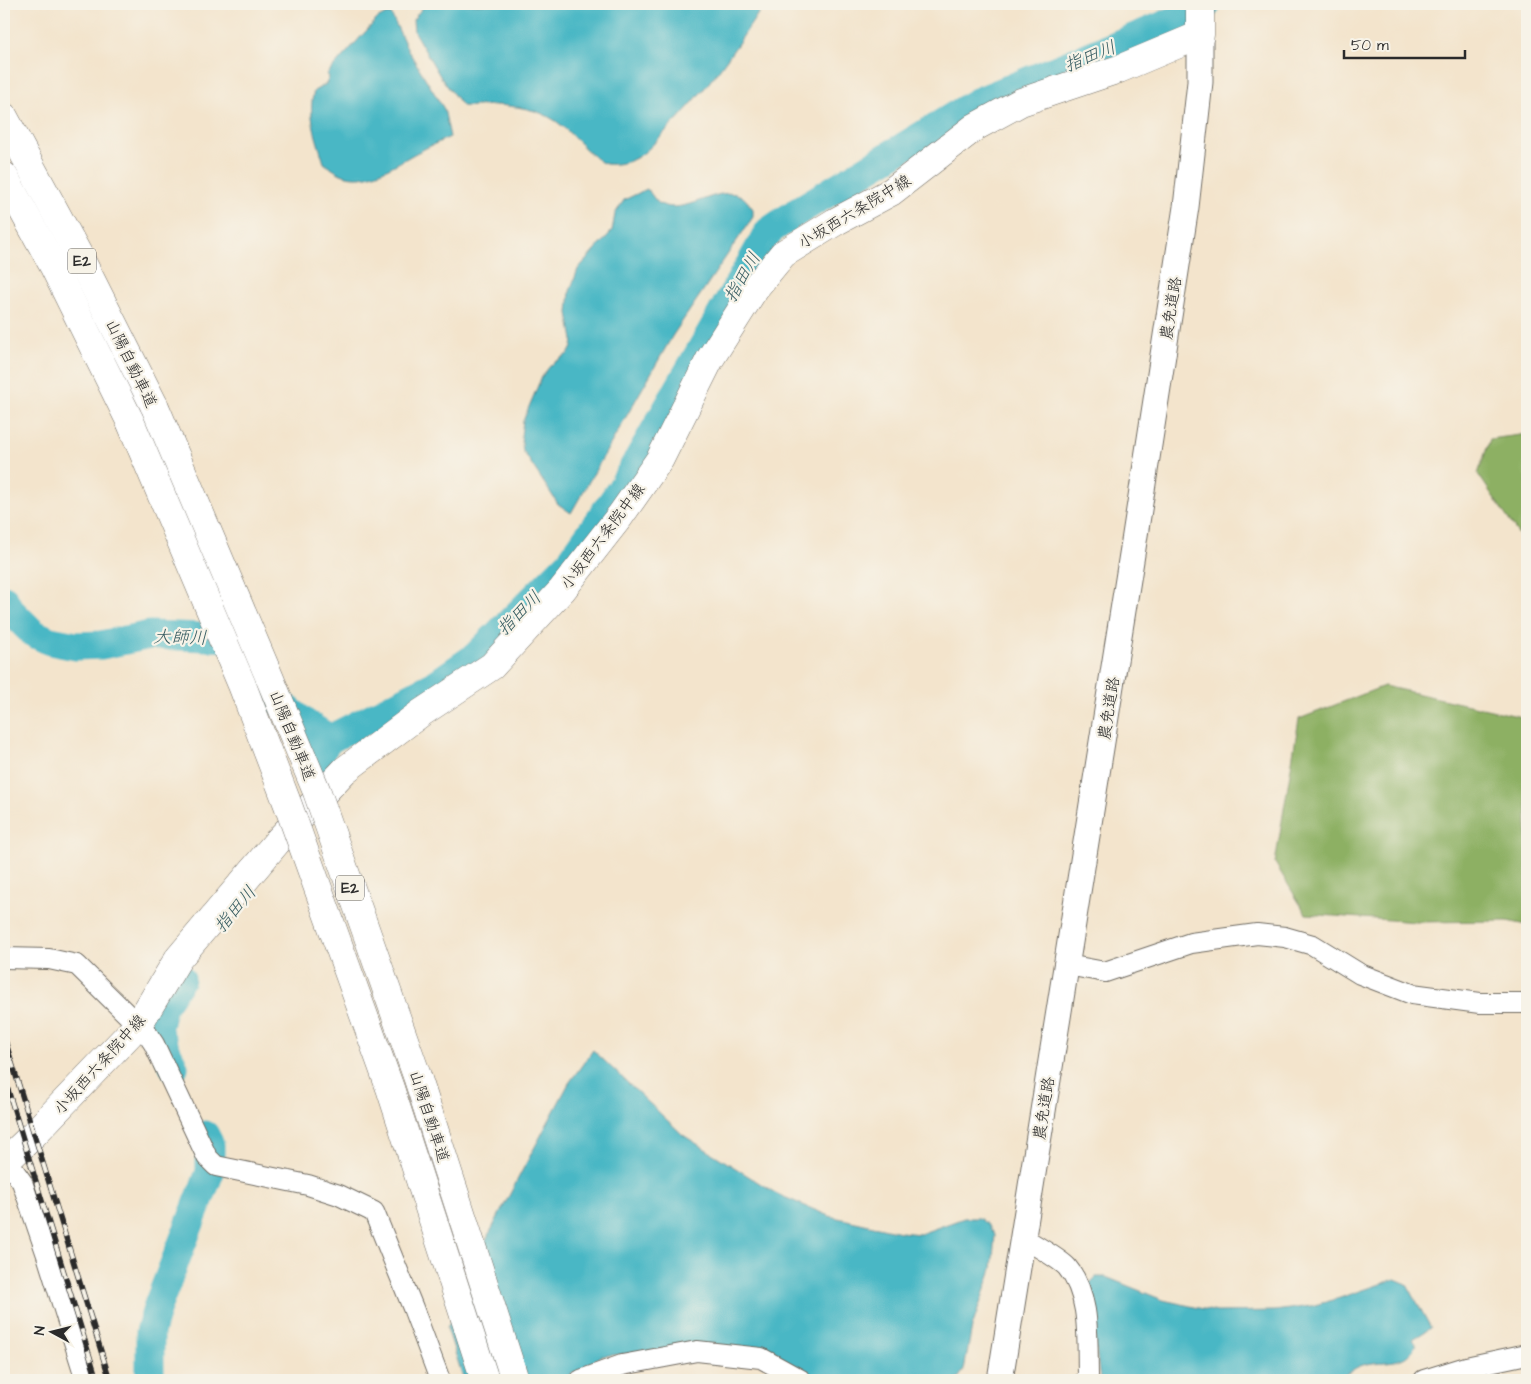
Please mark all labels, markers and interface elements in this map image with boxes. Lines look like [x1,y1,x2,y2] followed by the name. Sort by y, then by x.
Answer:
[1344,28,1465,60] scale bar
[1060,35,1120,78] water label: 指田川
[1351,35,1389,56] text: 50 m
[794,169,915,254] street label: 小坂西六条院中線
[68,248,96,274] road number: E2
[718,248,767,307] water label: 指田川
[1155,275,1187,341] street label: 農免道路
[100,315,162,411] street label: 山陽自動車道
[555,479,650,594] street label: 小坂西六条院中線
[491,585,547,641] water label: 指田川
[153,625,207,650] water label: 大師川
[1093,675,1125,741] street label: 農免道路
[264,687,320,784] street label: 山陽自動車道
[336,876,364,900] road number: E2
[208,881,262,938] water label: 指田川
[49,1010,151,1120] street label: 小坂西六条院中線
[404,1067,454,1165] street label: 山陽自動車道
[1028,1075,1060,1141] street label: 農免道路
[28,1306,78,1356] north arrow
[30,1325,51,1336] text: N

